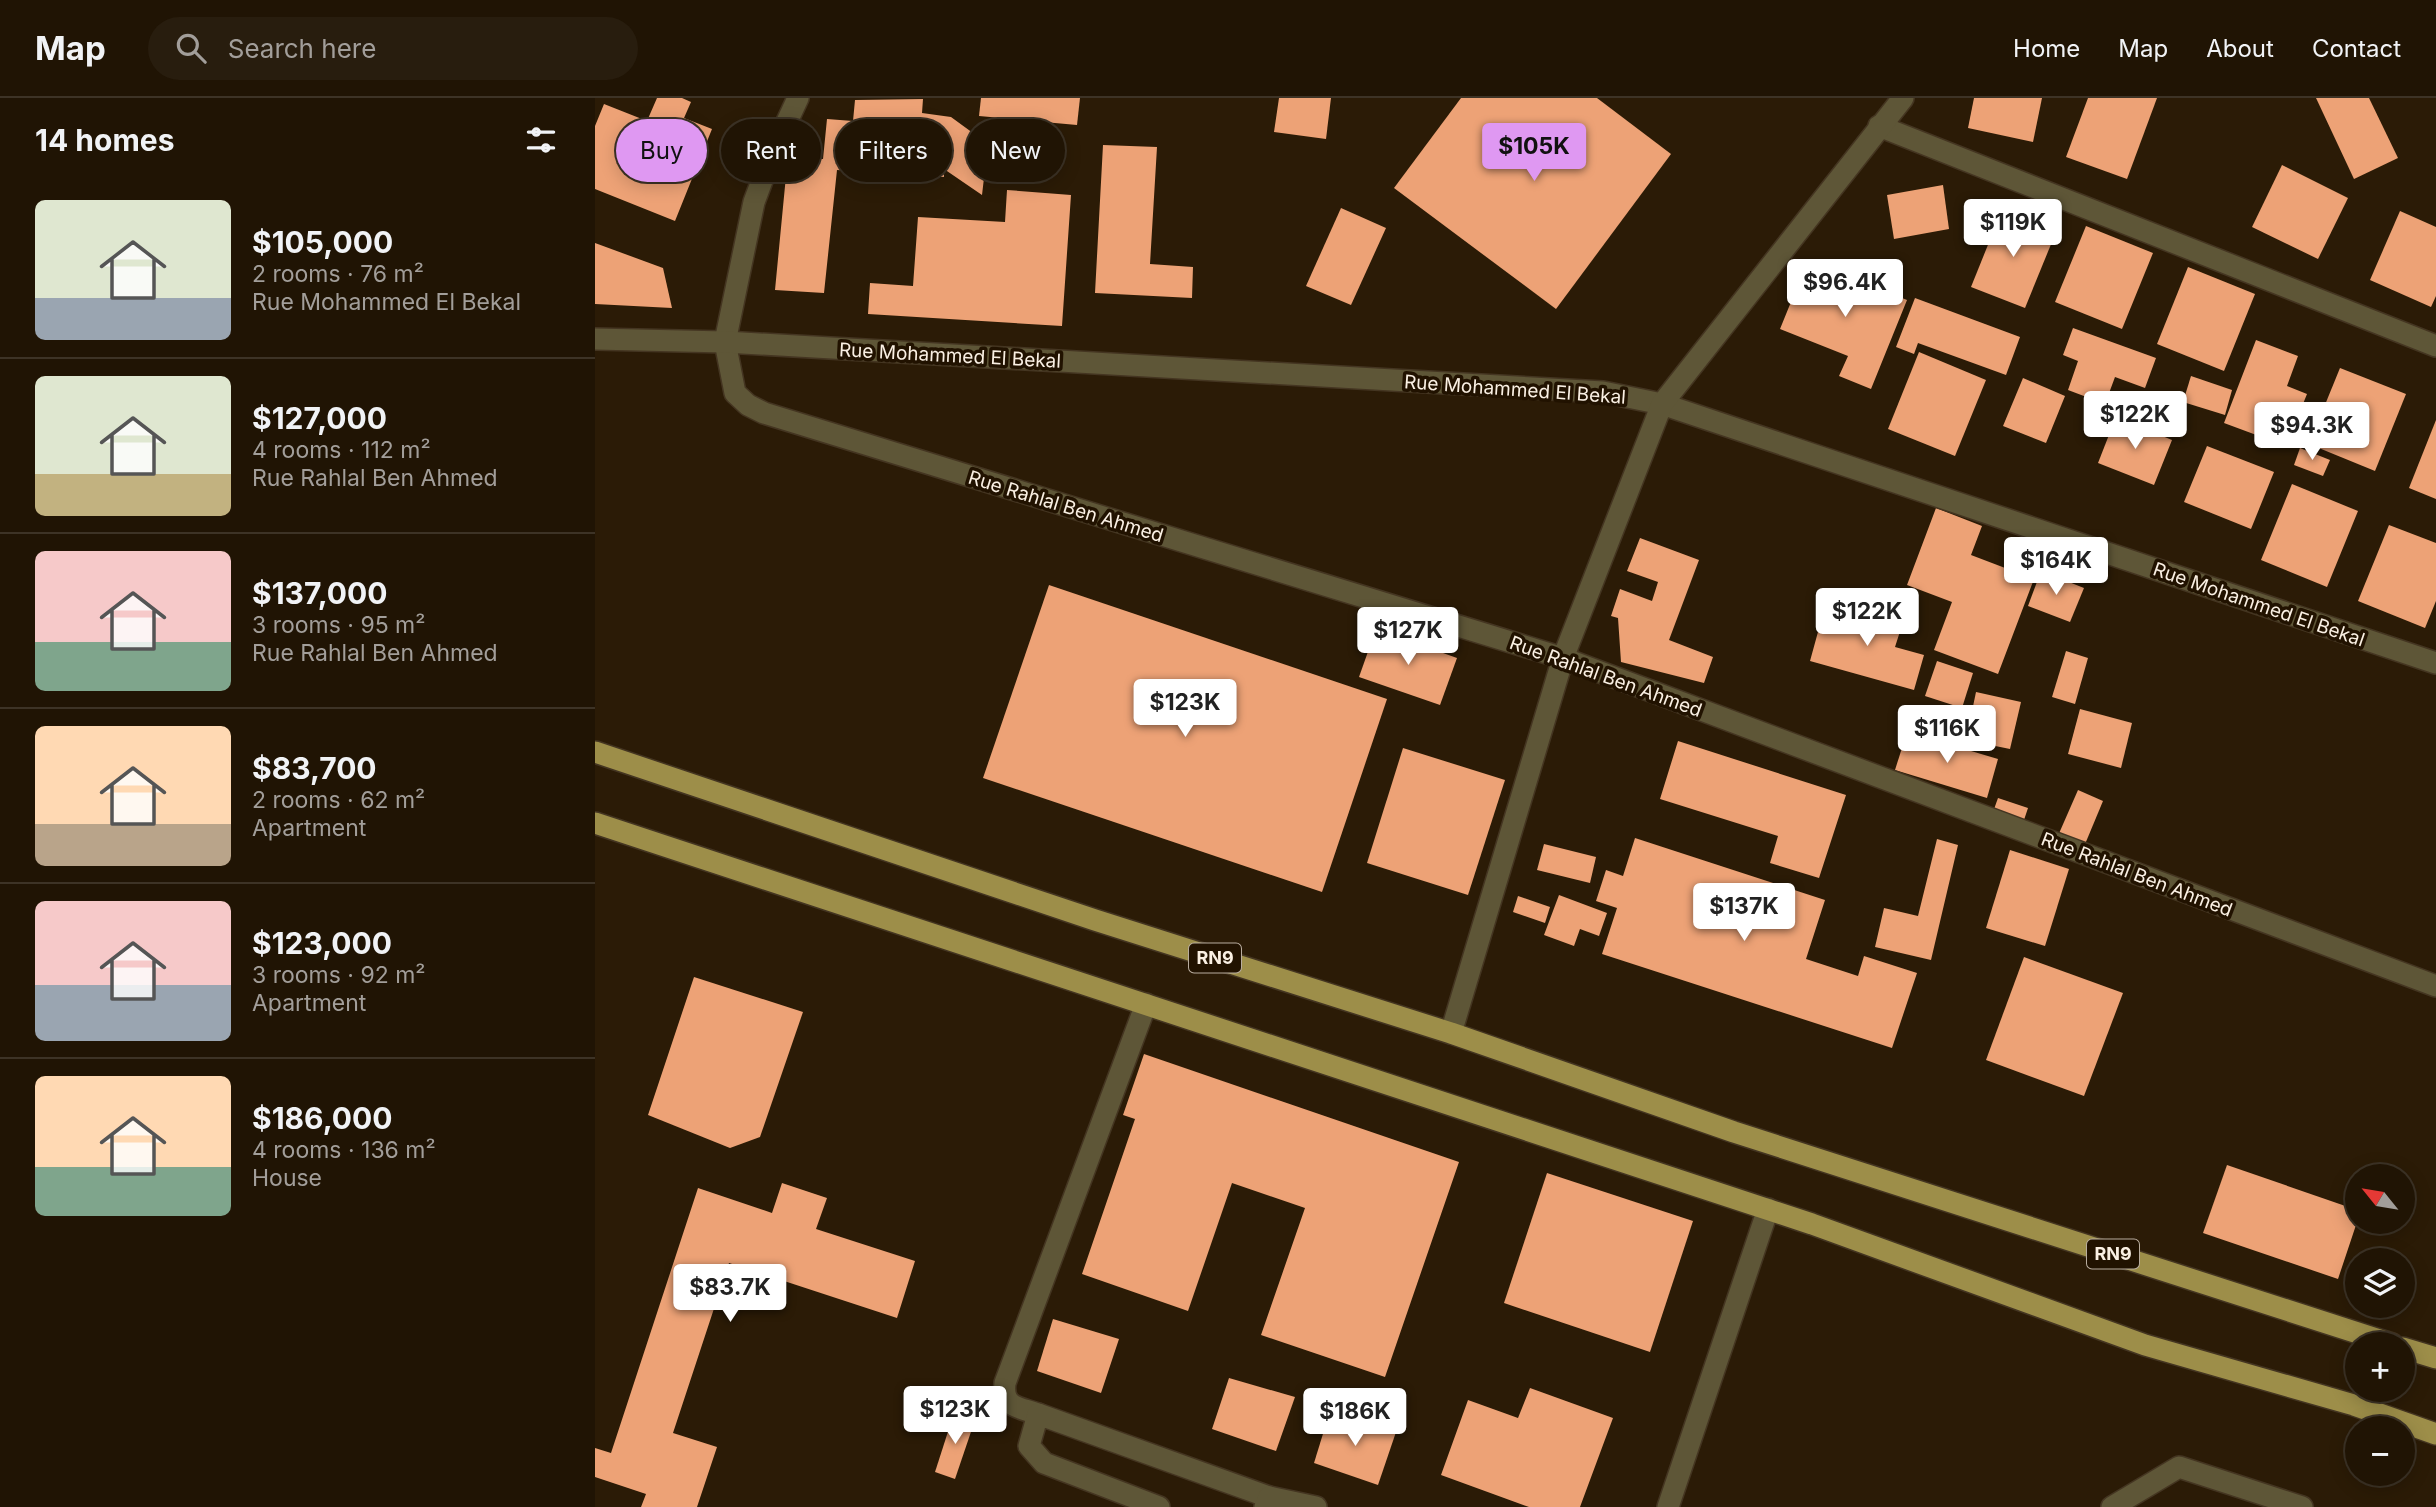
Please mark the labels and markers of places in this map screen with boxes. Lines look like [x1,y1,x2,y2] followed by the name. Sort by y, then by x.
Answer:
[1485,123,1583,183] pin: $105K
[1964,200,2062,259] pin: $119K
[1788,260,1902,319] pin: $96.4K
[2086,392,2184,451] pin: $122K
[2255,402,2369,462] pin: $94.3K
[2007,538,2105,597] pin: $164K
[1818,588,1916,648] pin: $122K
[1359,608,1457,667] pin: $127K
[1136,680,1234,739] pin: $123K
[1898,706,1996,765] pin: $116K
[1695,884,1793,943] pin: $137K
[673,1264,787,1324] pin: $83.7K
[906,1386,1004,1446] pin: $123K
[1306,1388,1404,1448] pin: $186K

